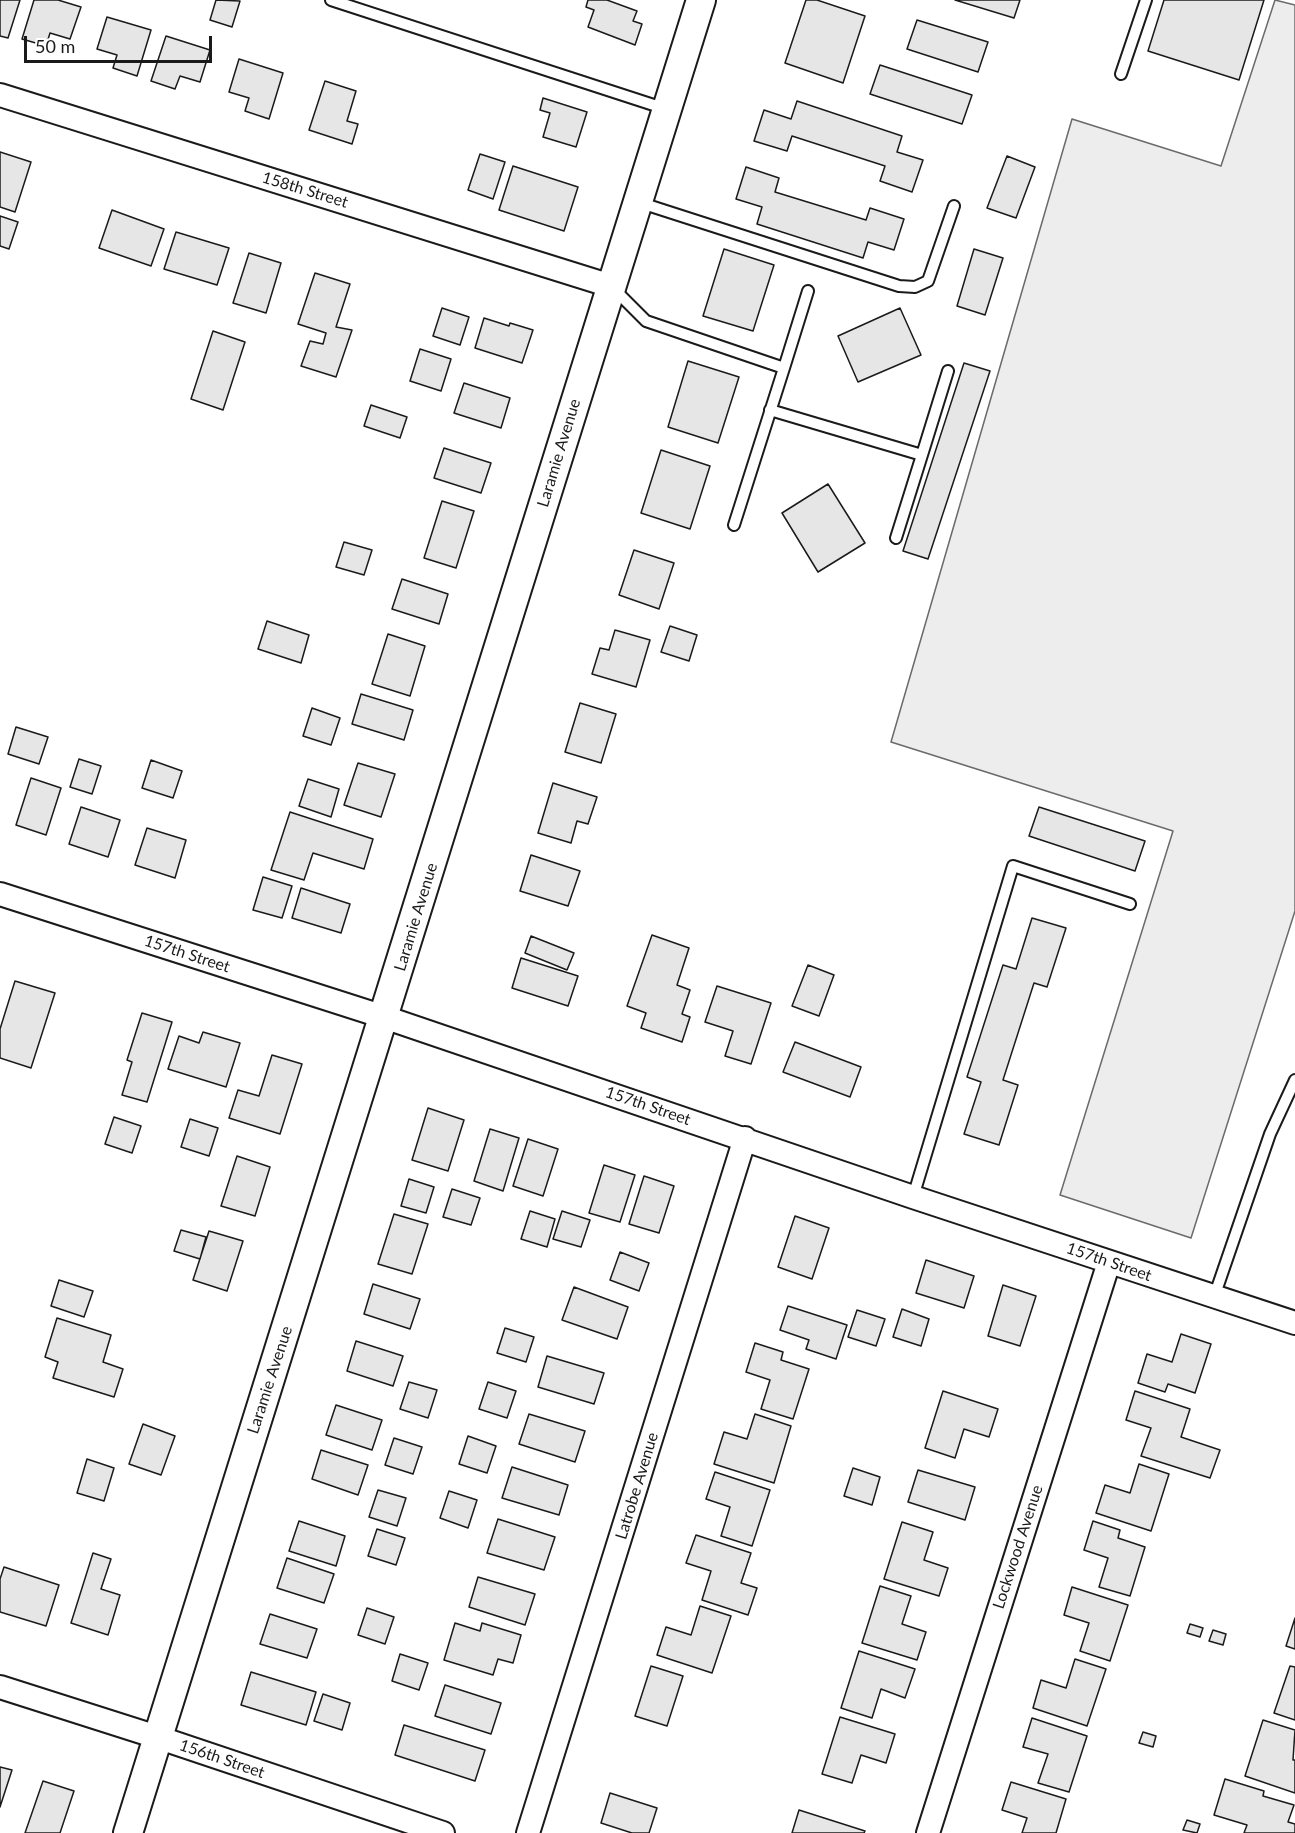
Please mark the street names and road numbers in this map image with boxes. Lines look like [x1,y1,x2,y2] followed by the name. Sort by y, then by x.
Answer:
[260,168,350,212] street label: 158th Street
[533,396,585,510] street label: Laramie Avenue
[390,860,442,974] street label: Laramie Avenue
[142,931,232,977] street label: 157th Street
[603,1082,693,1130] street label: 157th Street
[1064,1238,1154,1286] street label: 157th Street
[244,1324,296,1436] street label: Laramie Avenue
[612,1430,662,1542] street label: Latrobe Avenue
[989,1483,1047,1611] street label: Lockwood Avenue
[177,1735,267,1783] street label: 156th Street

